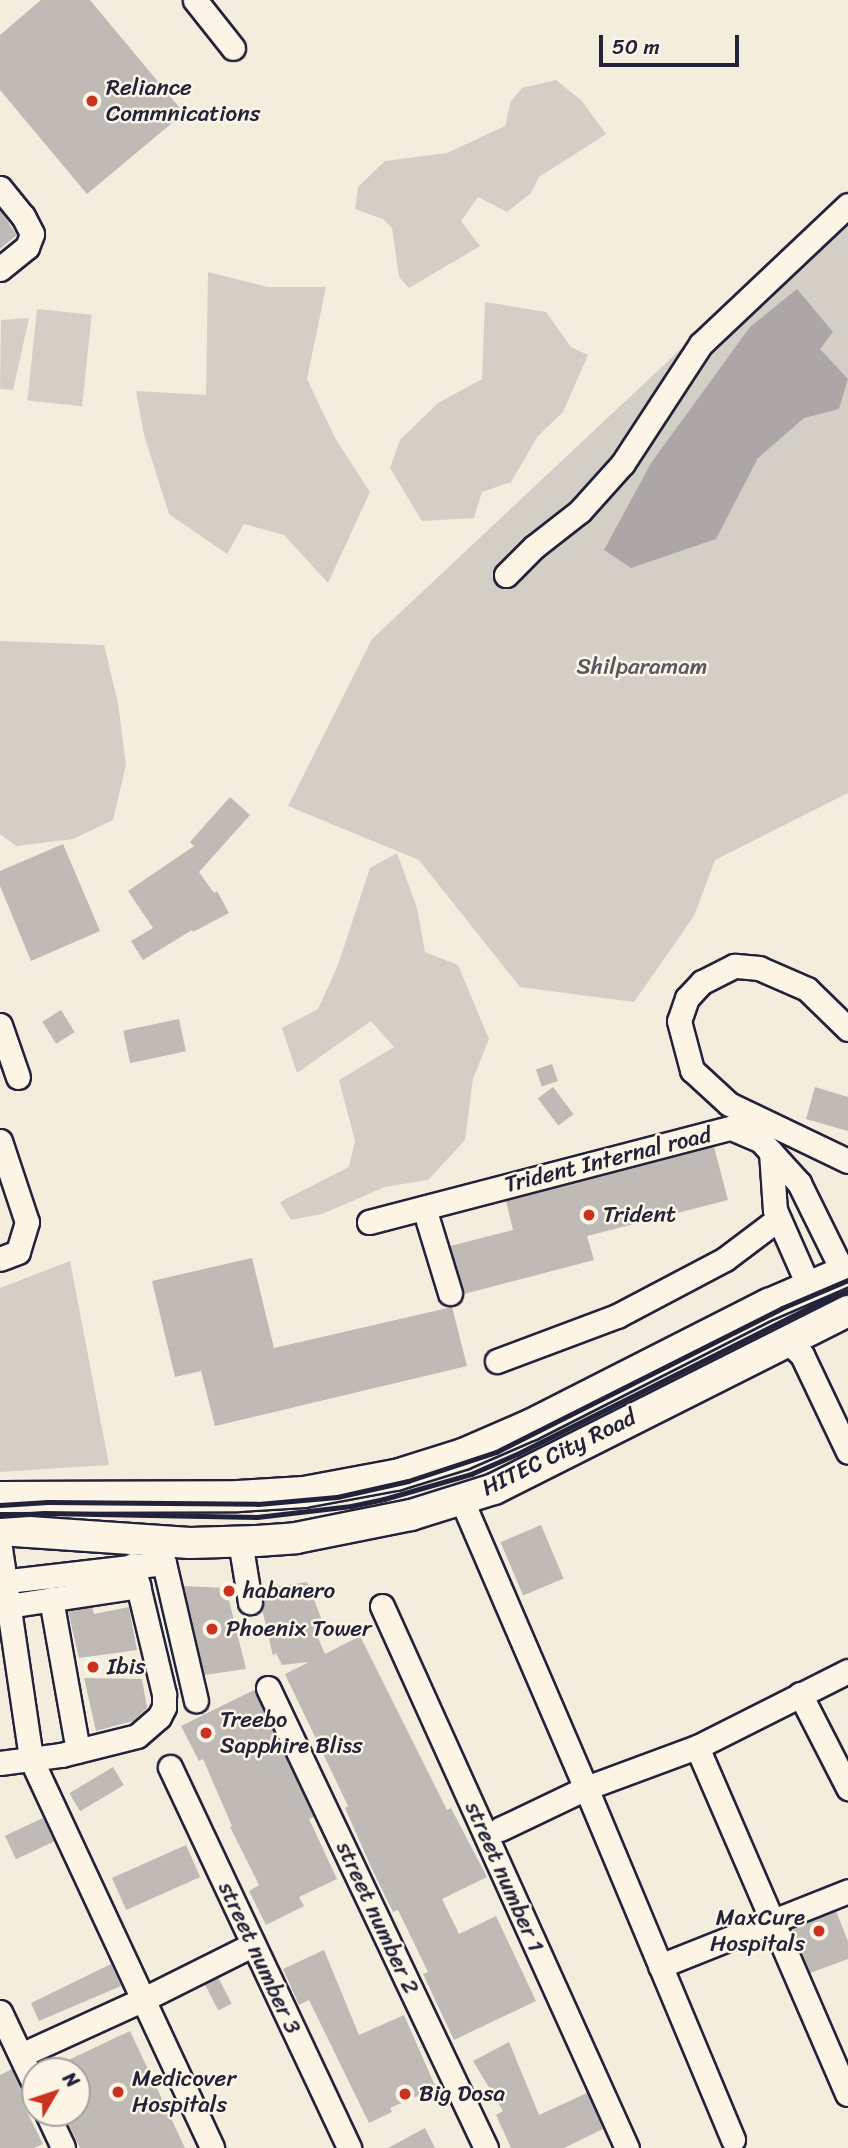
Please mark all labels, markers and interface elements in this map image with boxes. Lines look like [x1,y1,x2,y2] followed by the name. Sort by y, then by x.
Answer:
[603,21,743,65] scale bar
[612,28,660,66] text: 50 m
[106,74,260,128] place label: Reliance Commnications
[84,93,100,109] marker: Reliance Commnications
[577,653,707,681] park label: Shilparamam
[501,1121,715,1199] street label: Trident Internal road
[603,1201,676,1229] place label: Trident
[581,1207,597,1223] marker: Trident
[477,1404,641,1502] street label: HITEC City Road
[243,1577,335,1605] place label: habanero
[221,1583,237,1599] marker: habanero
[226,1615,372,1643] place label: Phoenix Tower
[204,1621,220,1637] marker: Phoenix Tower
[107,1653,146,1681] place label: Ibis
[85,1659,101,1675] marker: Ibis
[220,1706,363,1760] place label: Treebo Sapphire Bliss
[198,1725,214,1741] marker: Treebo Sapphire Bliss
[459,1798,549,1956] street label: street number 1
[330,1837,424,1999] street label: street number 2
[212,1878,306,2038] street label: street number 3
[710,1904,805,1958] place label: MaxCure Hospitals
[811,1923,827,1939] marker: MaxCure Hospitals
[21,2057,91,2127] north arrow
[54,2064,88,2095] text: N
[132,2065,236,2119] place label: Medicover Hospitals
[419,2080,505,2108] place label: Big Dosa
[110,2084,126,2100] marker: Medicover Hospitals
[397,2086,413,2102] marker: Big Dosa

